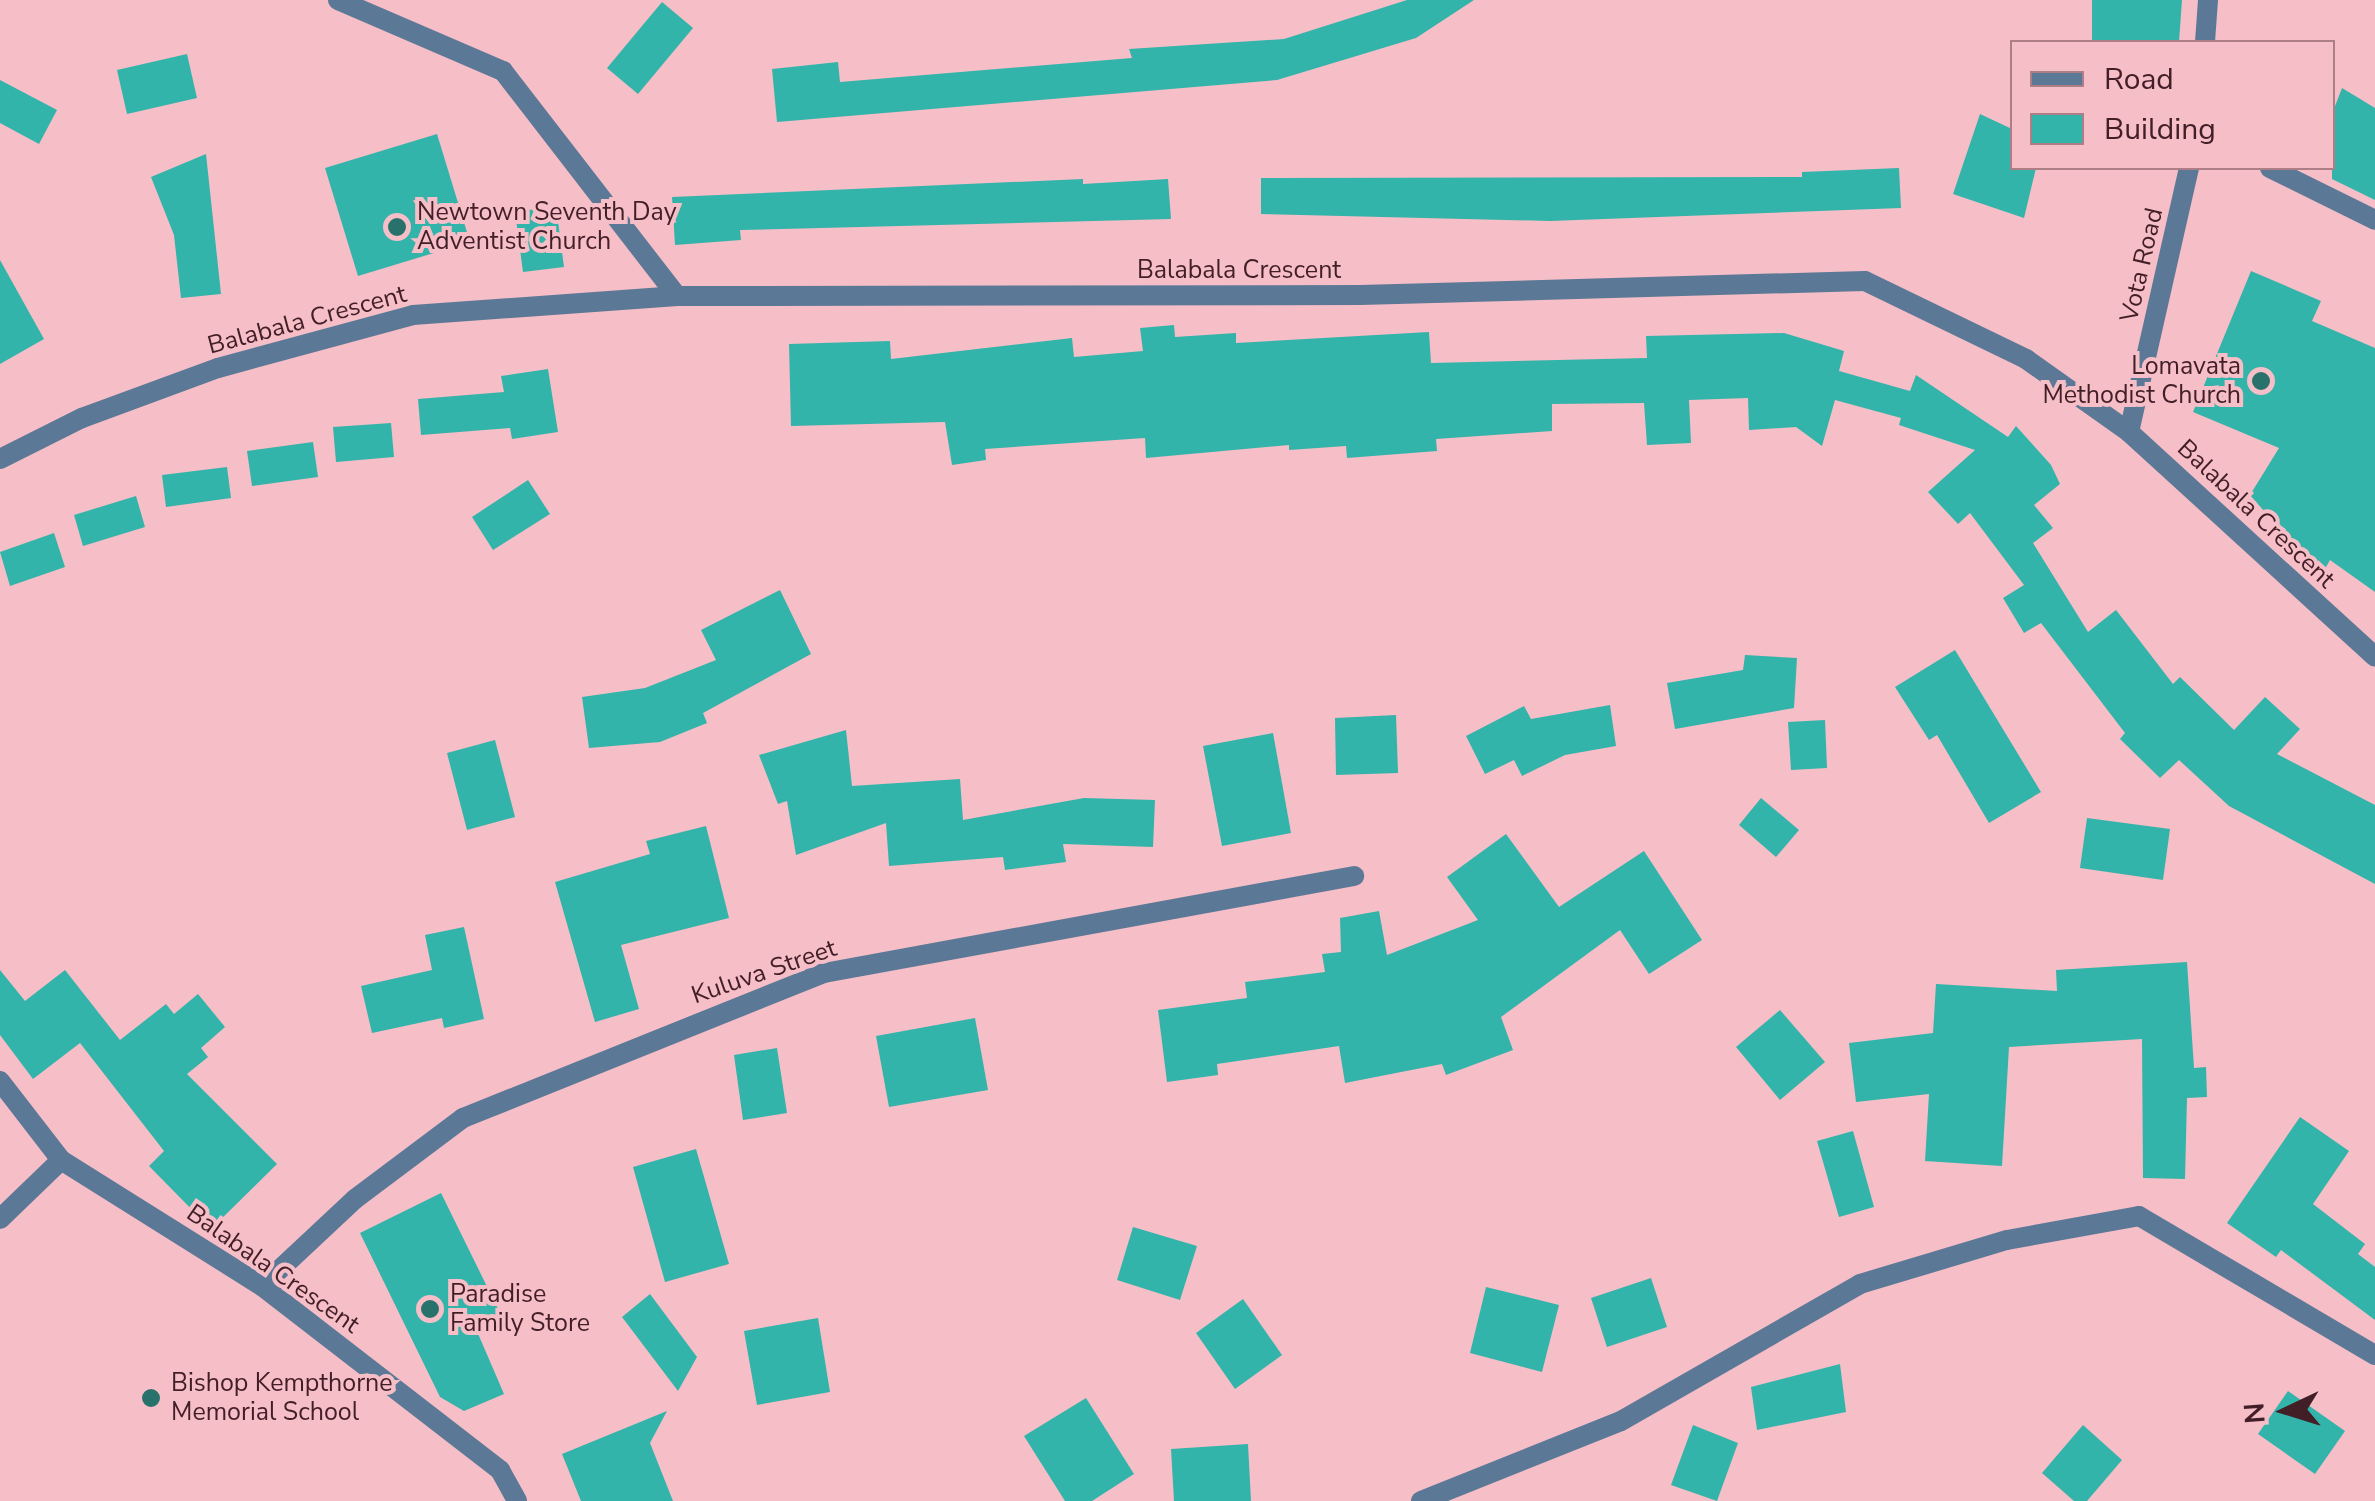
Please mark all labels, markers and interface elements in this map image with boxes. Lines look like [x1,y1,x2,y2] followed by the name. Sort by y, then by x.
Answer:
[2010,40,2335,170] legend
[2104,59,2174,100] text: Road
[2104,109,2216,150] text: Building
[417,198,677,257] place label: Newtown Seventh Day Adventist Church
[2114,205,2170,325] street label: Vota Road
[386,216,408,238] marker: Newtown Seventh Day Adventist Church
[1137,255,1341,285] street label: Balabala Crescent
[204,279,410,361] street label: Balabala Crescent
[2042,352,2241,411] place label: Lomavata Methodist Church
[2250,370,2272,392] marker: Lomavata Methodist Church
[2171,433,2341,595] street label: Balabala Crescent
[688,933,840,1011] street label: Kuluva Street
[181,1198,365,1340] street label: Balabala Crescent
[450,1280,590,1339] place label: Paradise Family Store
[419,1298,441,1320] marker: Paradise Family Store
[2235,1361,2335,1461] north arrow
[171,1369,393,1428] place label: Bishop Kempthorne Memorial School
[140,1387,162,1409] marker: Bishop Kempthorne Memorial School
[2235,1401,2275,1425] text: N

